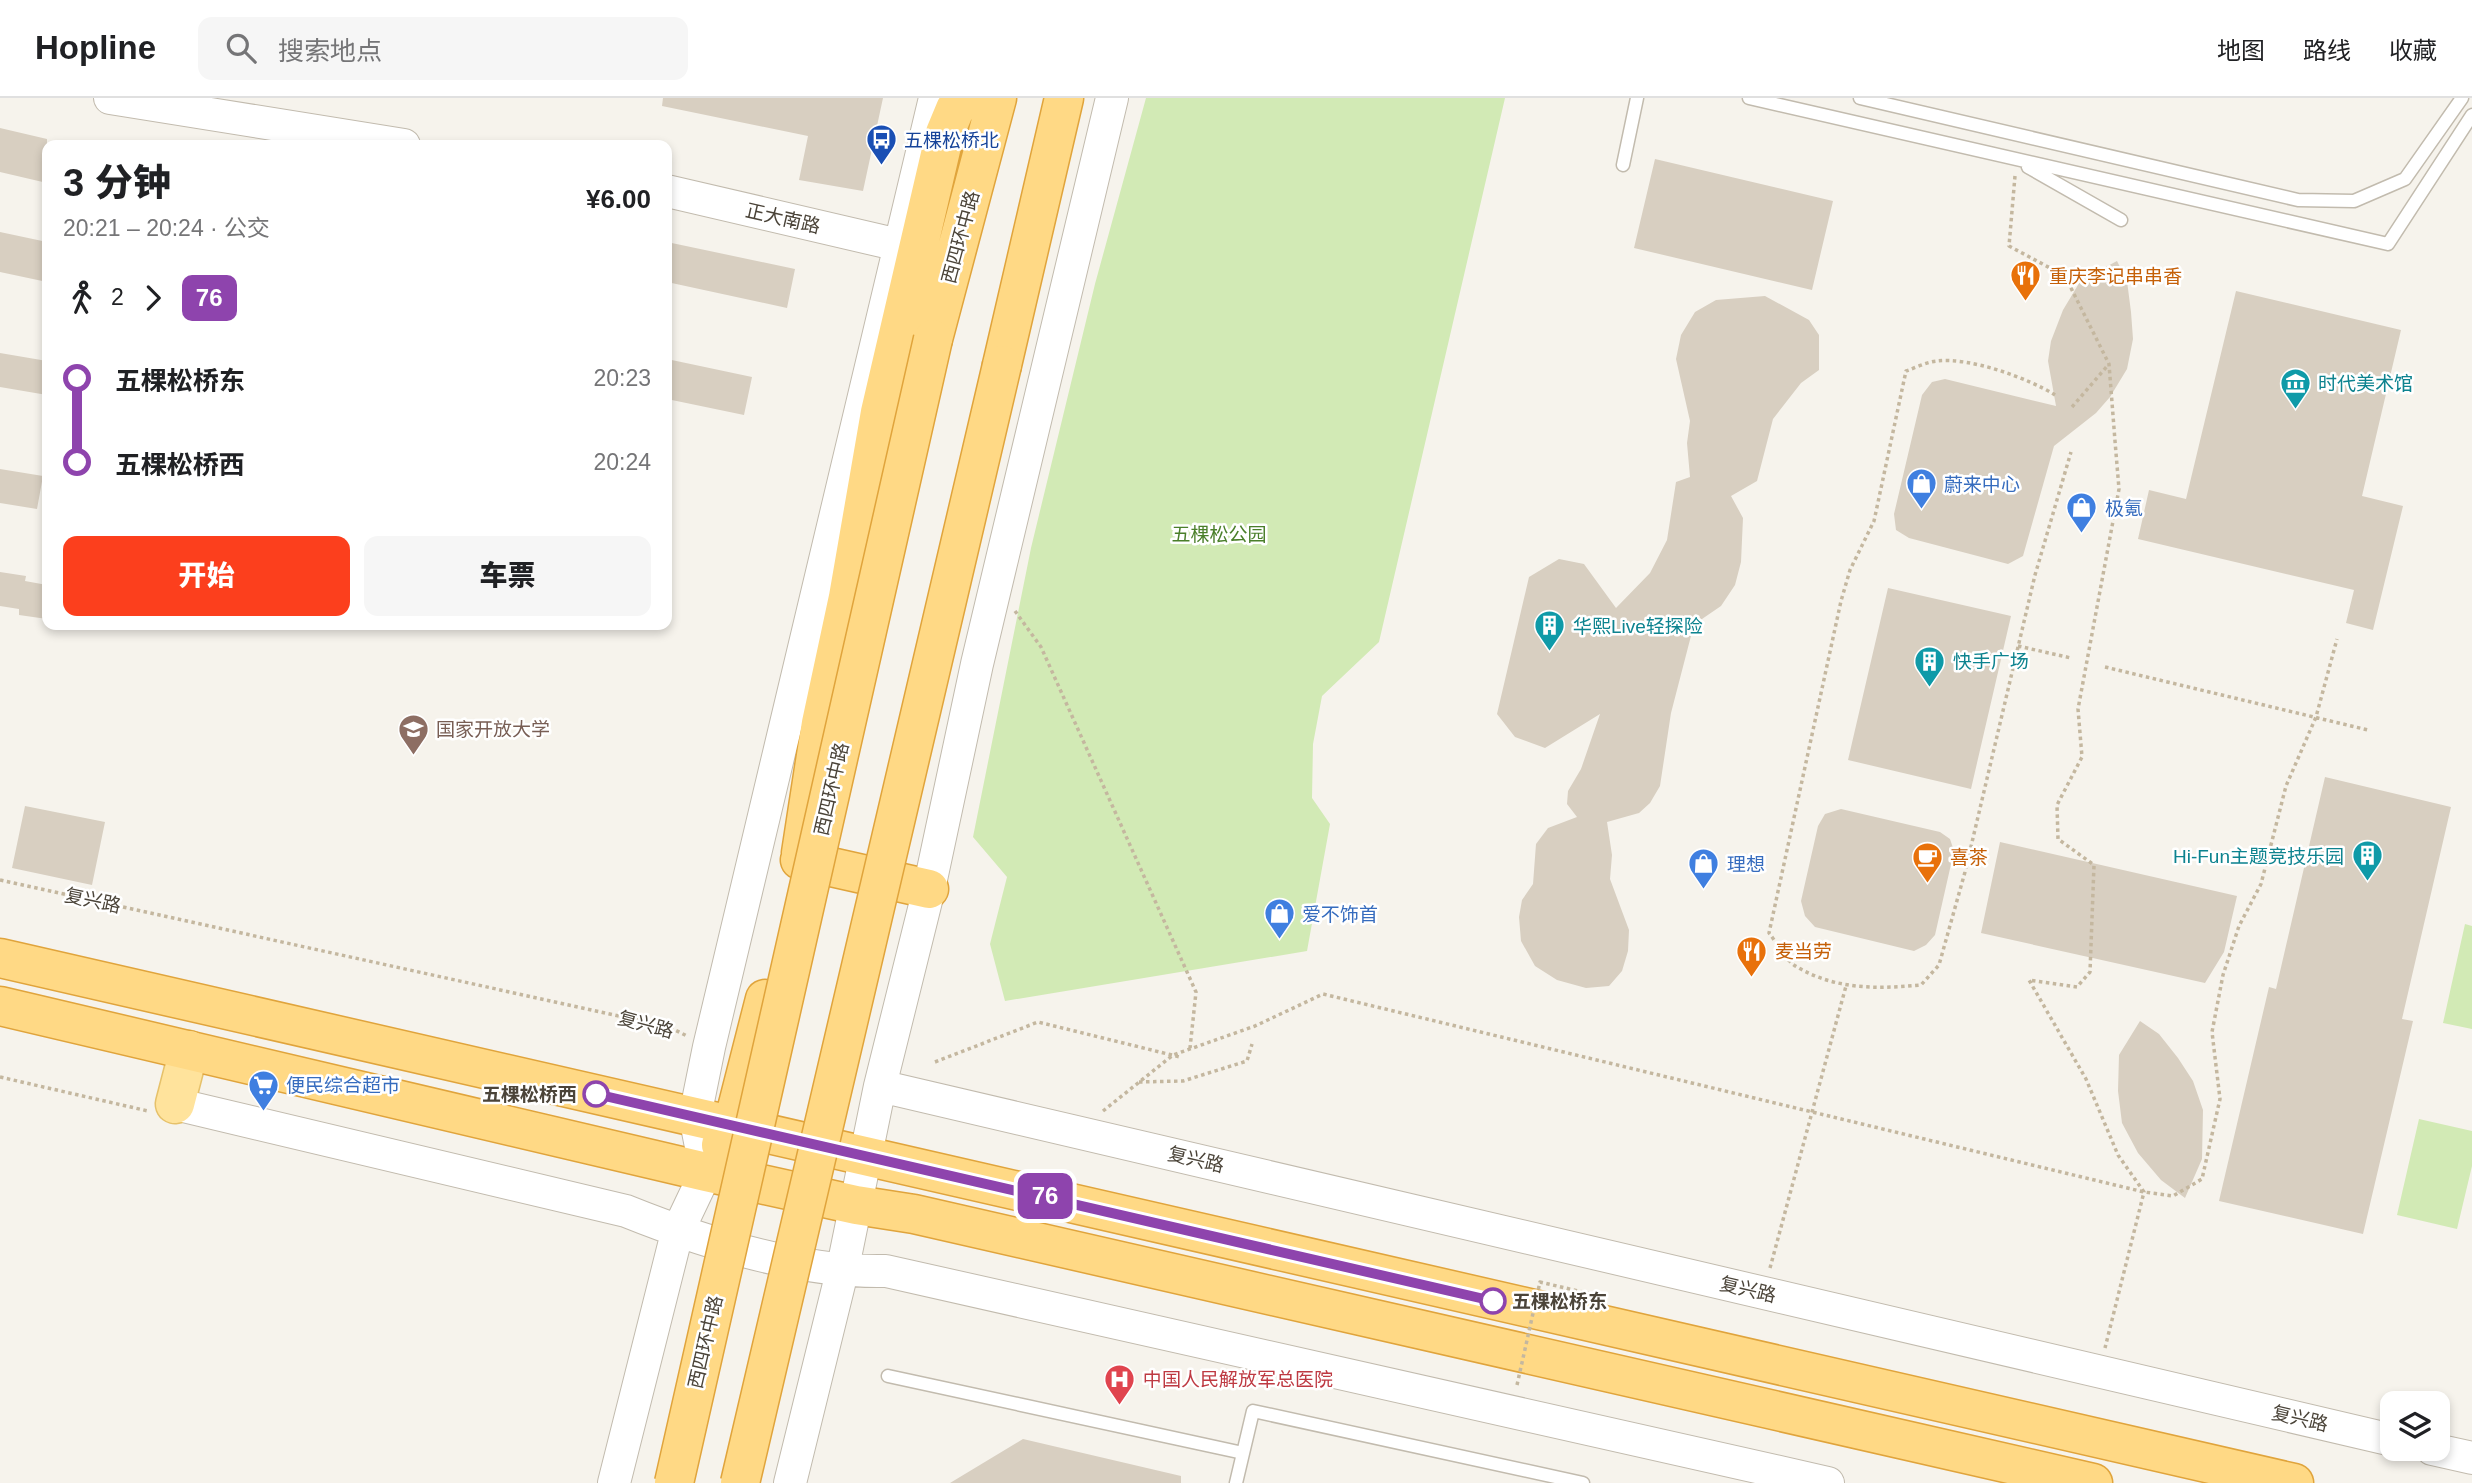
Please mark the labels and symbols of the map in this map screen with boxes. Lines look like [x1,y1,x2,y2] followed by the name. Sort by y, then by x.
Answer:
[864,123,898,167] bus stop icon: 五棵松桥北
[904,130,999,151] place label: 五棵松桥北
[938,189,983,286] street label: 西四环中路
[743,200,822,237] street label: 正大南路
[2009,259,2043,303] restaurant icon: 重庆李记串串香
[2049,266,2182,287] place label: 重庆李记串串香
[2278,366,2312,410] museum icon: 时代美术馆
[2318,373,2413,394] place label: 时代美术馆
[1904,467,1938,511] shop icon: 蔚来中心
[1944,474,2020,495] place label: 蔚来中心
[2065,491,2099,535] shop icon: 极氪
[2105,498,2143,519] place label: 极氪
[1171,524,1267,545] park label: 五棵松公园
[1533,609,1567,653] building icon: 华熙Live轻探险
[1573,616,1703,637] place label: 华熙Live轻探险
[1913,644,1947,688] building icon: 快手广场
[1953,651,2029,672] place label: 快手广场
[396,712,430,756] school or university icon: 国家开放大学
[436,719,550,740] place label: 国家开放大学
[811,740,852,838] street label: 西四环中路
[2350,839,2384,883] building icon: Hi-Fun主题竞技乐园
[1910,840,1944,884] cafe icon: 喜茶
[2173,846,2344,867] place label: Hi-Fun主题竞技乐园
[1687,847,1721,891] shop icon: 理想
[1950,847,1988,868] place label: 喜茶
[1727,854,1765,875] place label: 理想
[63,884,123,917] street label: 复兴路
[1262,897,1296,941] shop icon: 爱不饰首
[1302,904,1378,925] place label: 爱不饰首
[1735,934,1769,978] restaurant icon: 麦当劳
[1775,941,1832,962] place label: 麦当劳
[616,1007,676,1042] street label: 复兴路
[246,1068,280,1112] supermarket icon: 便民综合超市
[286,1075,400,1096] place label: 便民综合超市
[583,1081,609,1107] marker: 五棵松桥西
[482,1084,577,1105] place label: 五棵松桥西
[1166,1143,1226,1176] street label: 复兴路
[1014,1173,1076,1219] line badge: 76
[1718,1273,1778,1306] street label: 复兴路
[1480,1288,1506,1314] marker: 五棵松桥东
[1512,1291,1607,1312] place label: 五棵松桥东
[685,1293,726,1391] street label: 西四环中路
[1103,1362,1137,1406] hospital icon: 中国人民解放军总医院
[1143,1369,1333,1390] place label: 中国人民解放军总医院
[2270,1402,2330,1435] street label: 复兴路

